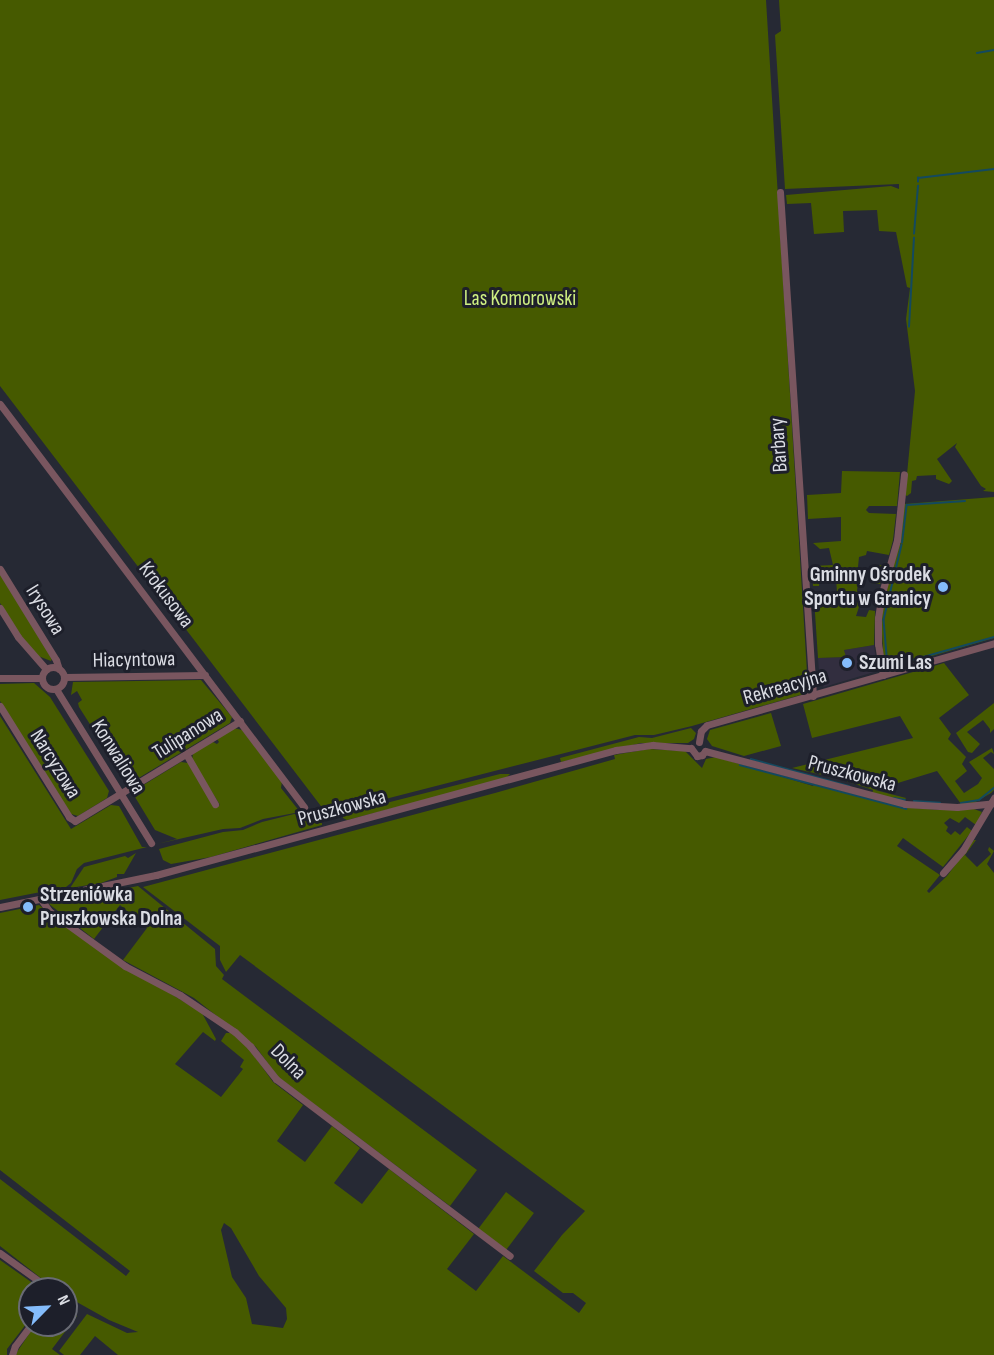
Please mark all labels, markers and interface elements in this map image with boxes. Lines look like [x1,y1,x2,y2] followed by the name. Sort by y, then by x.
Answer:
[464,286,576,312] park label: Las Komorowski
[765,417,793,473] street label: Barbary
[133,557,199,633] street label: Krokusowa
[804,562,931,612] place label: Gminny Ośrodek Sportu w Granicy
[20,580,70,640] street label: Irysowa
[936,580,950,594] marker: Gminny Ośrodek Sportu w Granicy
[92,647,176,673] street label: Hiacyntowa
[859,650,932,676] place label: Szumi Las
[840,656,854,670] marker: Szumi Las
[741,663,829,711] street label: Rekreacyjna
[148,703,228,765] street label: Tulipanowa
[85,715,151,799] street label: Konwaliowa
[24,725,86,803] street label: Narcyzowa
[805,750,899,798] street label: Pruszkowska
[295,784,389,832] street label: Pruszkowska
[40,882,182,932] place label: Strzeniówka Pruszkowska Dolna
[21,900,35,914] marker: Strzeniówka Pruszkowska Dolna
[265,1039,311,1085] street label: Dolna
[18,1277,78,1337] north arrow
[53,1293,73,1308] text: N

